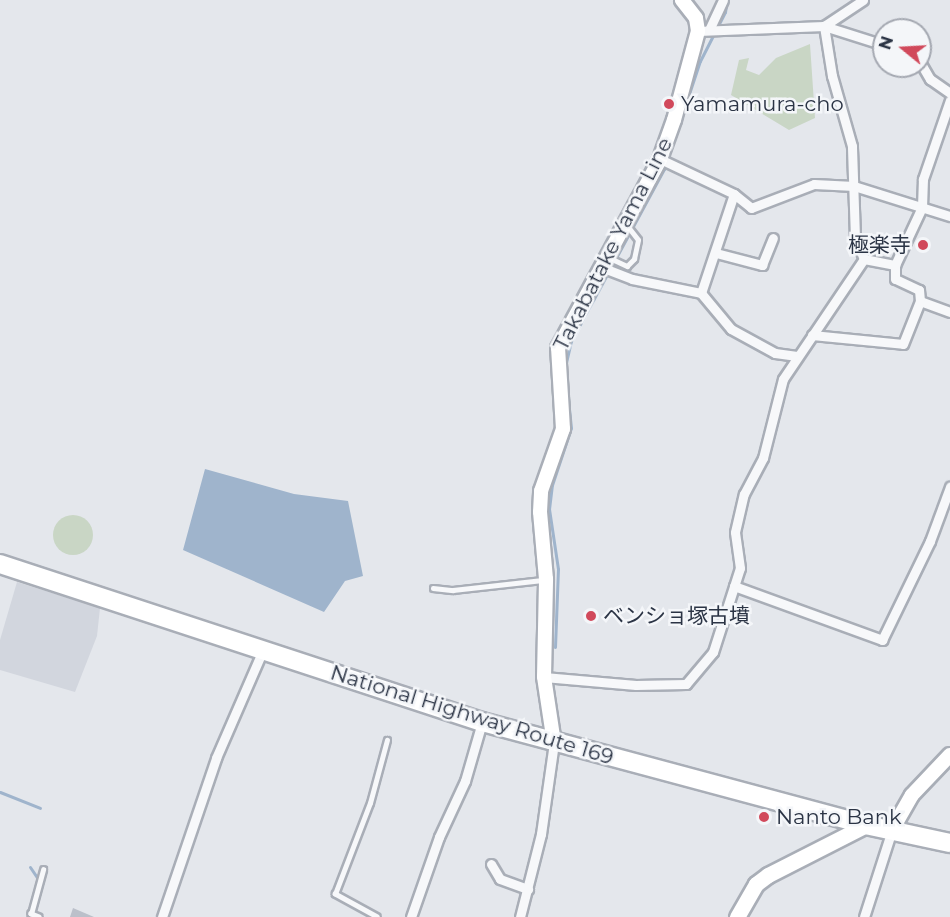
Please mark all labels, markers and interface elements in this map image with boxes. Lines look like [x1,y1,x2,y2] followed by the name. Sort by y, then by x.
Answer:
[872,18,932,78] north arrow
[875,34,897,52] text: N
[681,91,844,117] place label: Yamamura-cho
[662,97,676,111] marker: Yamamura-cho
[548,133,678,355] street label: Takabatake Yama Line
[848,232,911,258] place label: 極楽寺
[916,238,930,252] marker: 極楽寺
[603,603,750,629] place label: ベンショ塚古墳
[584,609,598,623] marker: ベンショ塚古墳
[328,660,616,770] street label: National Highway Route 169
[776,804,901,830] place label: Nanto Bank
[757,810,771,824] marker: Nanto Bank

